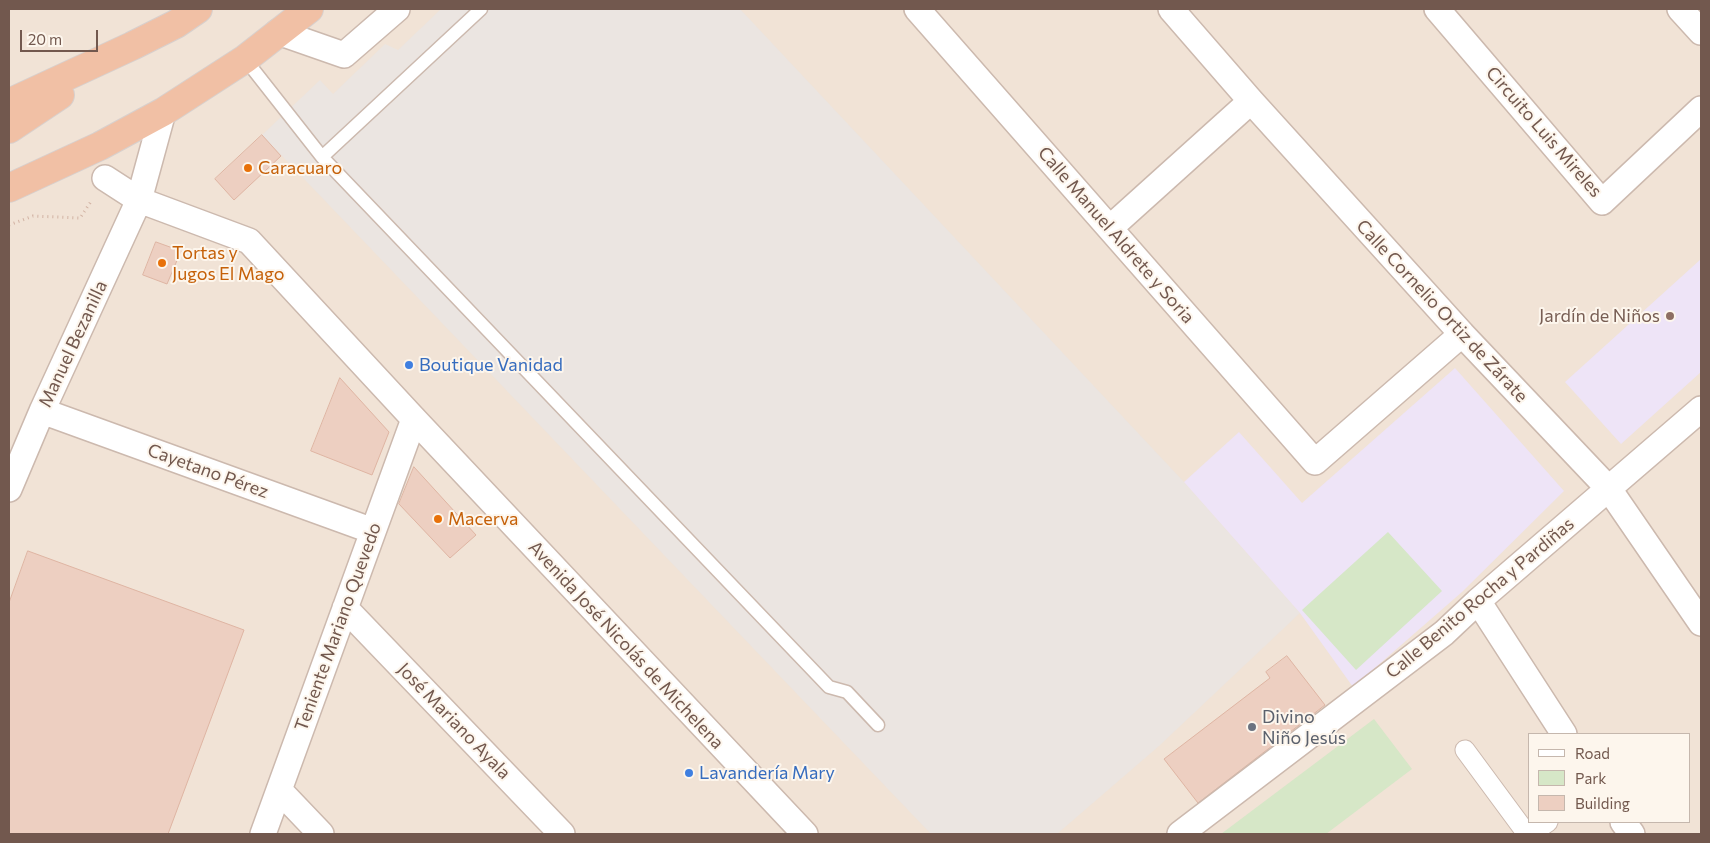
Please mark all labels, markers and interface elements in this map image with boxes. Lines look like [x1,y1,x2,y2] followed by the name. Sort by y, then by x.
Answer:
[22,20,100,52] scale bar
[28,30,62,48] text: 20 m
[1481,62,1607,202] street label: Circuito Luis Mireles
[1033,142,1199,328] street label: Calle Manuel Aldrete y Soria
[258,157,342,179] place label: Caracuaro
[242,162,254,174] marker: Caracuaro
[1352,215,1532,407] street label: Calle Cornelio Ortiz de Zárate
[172,242,285,284] place label: Tortas y Jugos El Mago
[156,257,168,269] marker: Tortas y Jugos El Mago
[34,277,112,411] street label: Manuel Bezanilla
[1539,305,1660,327] place label: Jardín de Niños
[1664,310,1676,322] marker: Jardín de Niños
[419,354,563,376] place label: Boutique Vanidad
[403,359,415,371] marker: Boutique Vanidad
[145,439,271,503] street label: Cayetano Pérez
[448,508,519,530] place label: Macerva
[432,513,444,525] marker: Macerva
[1382,513,1578,683] street label: Calle Benito Rocha y Pardiñas
[290,520,386,734] street label: Teniente Mariano Quevedo
[524,537,728,753] street label: Avenida José Nicolás de Michelena
[393,658,515,784] street label: José Mariano Ayala
[1262,706,1346,749] place label: Divino Niño Jesús
[1246,721,1258,733] marker: Divino Niño Jesús
[1528,733,1690,823] legend
[1575,744,1610,762] text: Road
[699,762,835,784] place label: Lavandería Mary
[683,767,695,779] marker: Lavandería Mary
[1575,769,1606,787] text: Park
[1575,794,1630,812] text: Building

